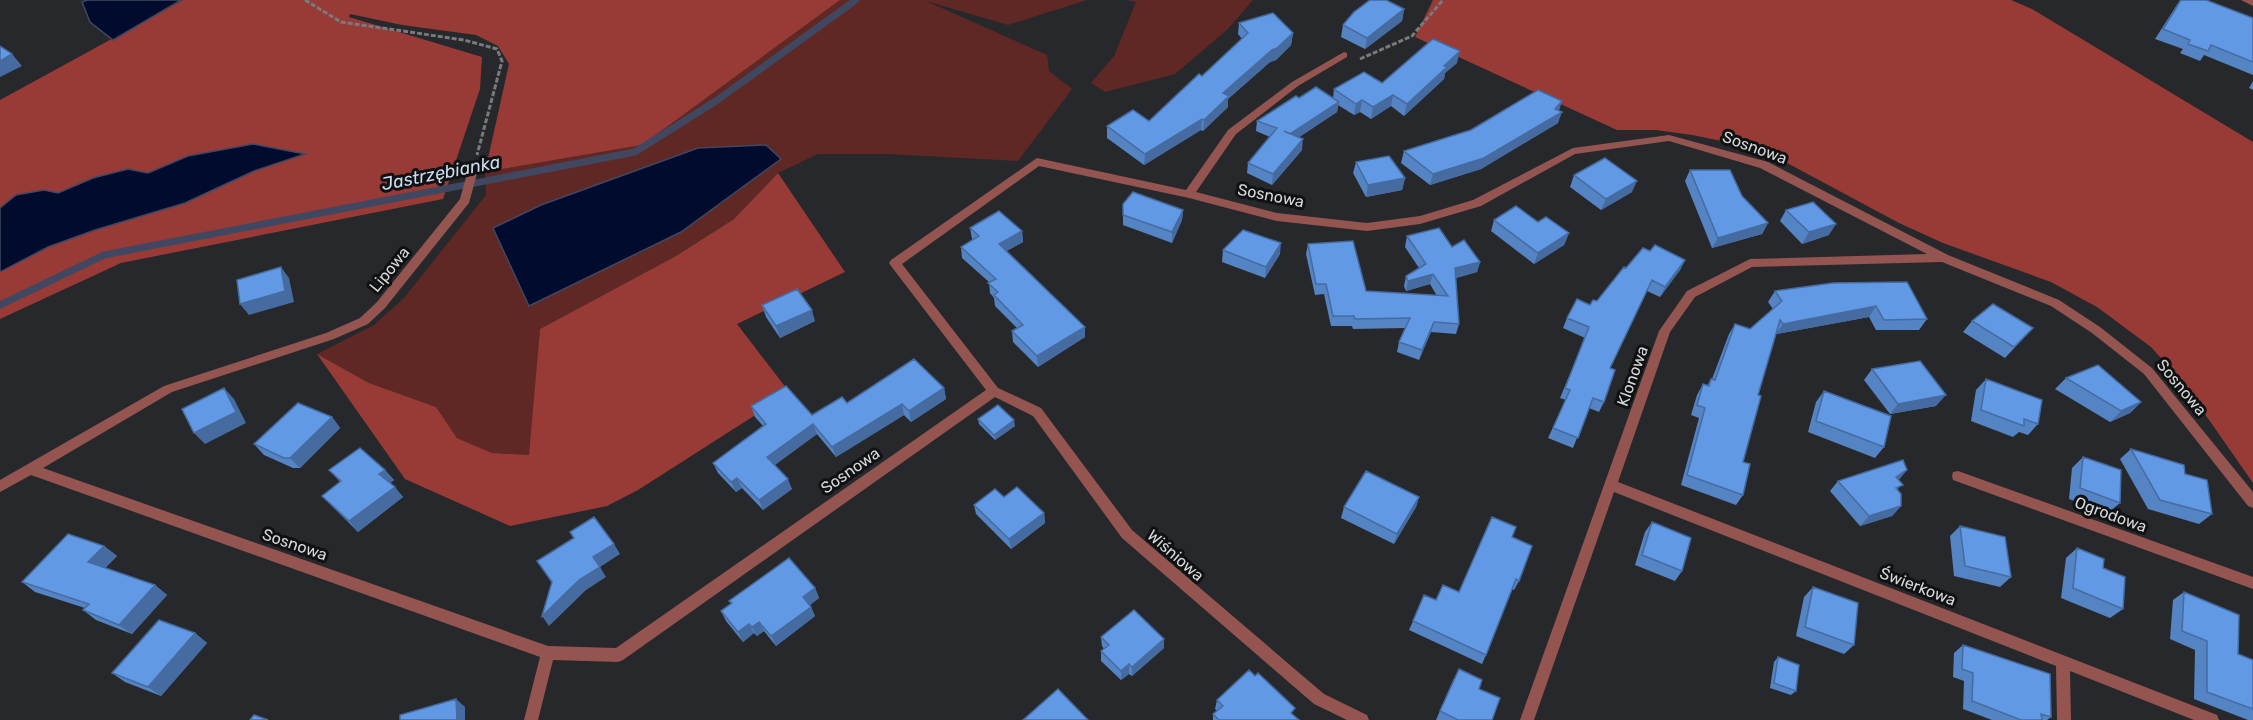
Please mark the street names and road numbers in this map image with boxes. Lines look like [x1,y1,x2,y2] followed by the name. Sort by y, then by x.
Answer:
[1720,127,1790,168] street label: Sosnowa
[1236,180,1306,211] street label: Sosnowa
[365,243,413,296] street label: Lipowa
[1613,343,1652,409] street label: Klonowa
[2153,355,2211,419] street label: Sosnowa
[817,443,883,498] street label: Sosnowa
[2072,493,2150,536] street label: Ogrodowa
[260,525,330,564] street label: Sosnowa
[1143,526,1208,585] street label: Wiśniowa
[1877,562,1959,610] street label: Świerkowa

